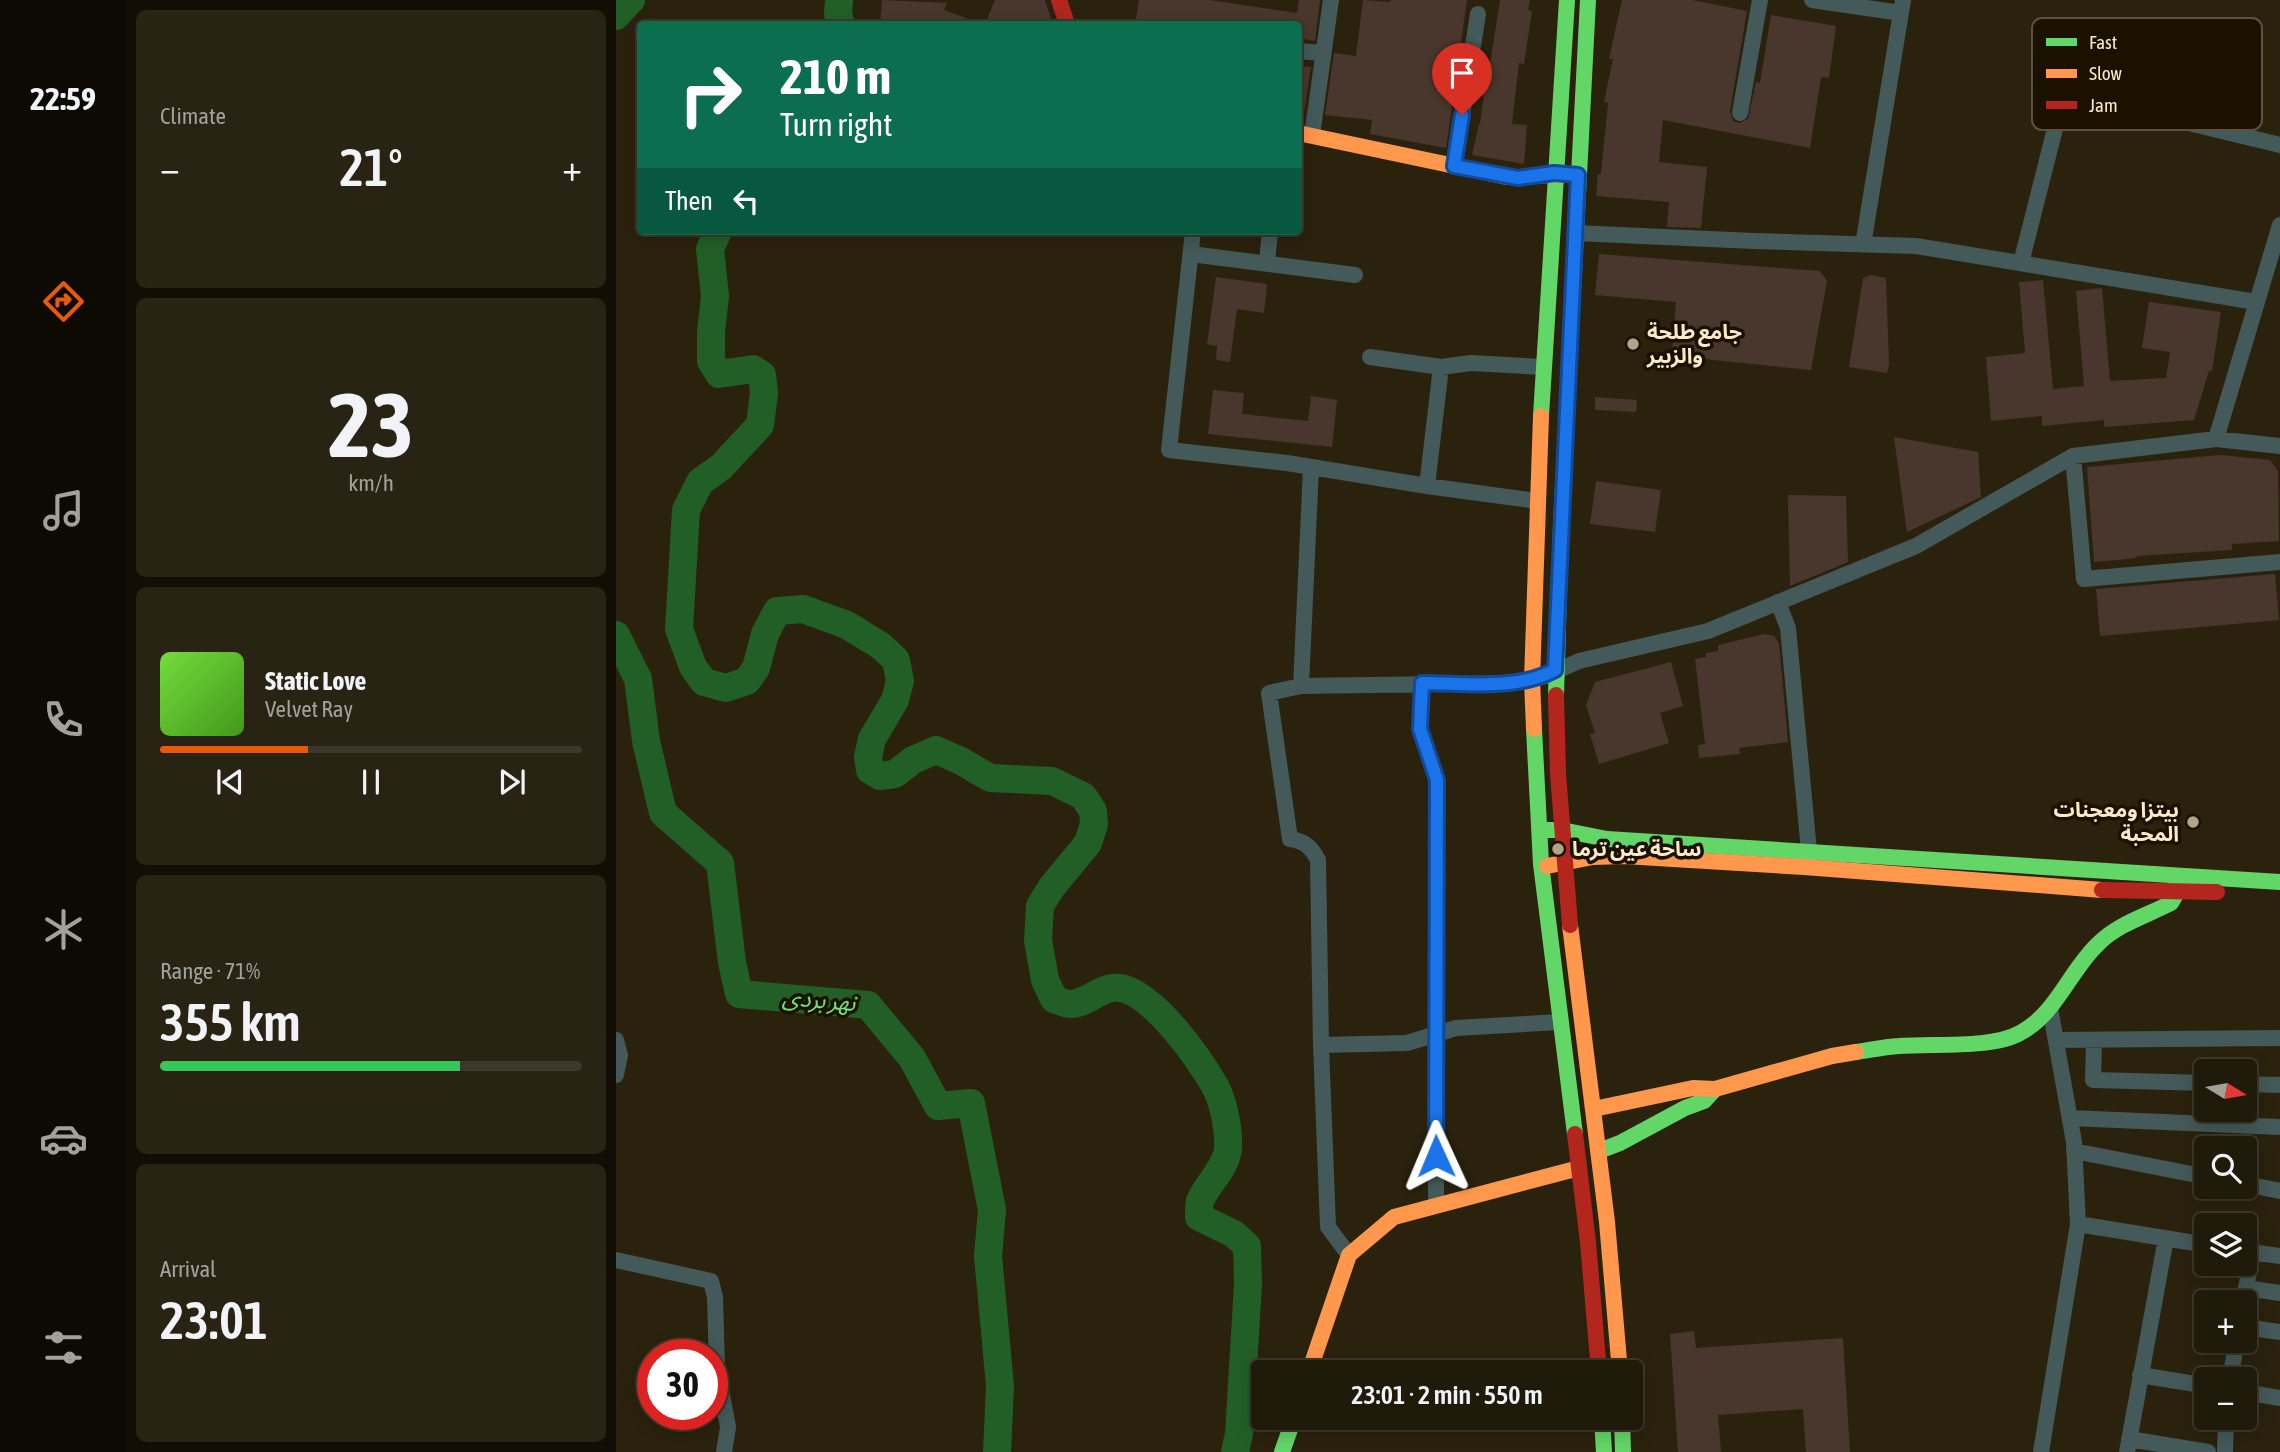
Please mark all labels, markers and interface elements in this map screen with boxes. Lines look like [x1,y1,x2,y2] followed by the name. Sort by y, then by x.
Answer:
[2032,18,2262,130] legend
[2089,31,2117,53] text: Fast
[1432,43,1492,115] pin
[780,48,891,104] text: 210 m
[665,49,756,140] icon: right
[1443,54,1481,92] icon: arrive
[2089,62,2123,84] text: Slow
[30,80,96,117] text: 22:59
[2089,94,2118,116] text: Jam
[160,103,226,129] text: Climate
[780,106,893,143] text: Turn right
[339,137,403,197] text: 21°
[160,146,180,189] text: −
[562,146,582,189] text: +
[727,182,765,220] icon: left
[665,186,713,216] text: Then
[39,277,88,326] icon: directions
[1646,319,1742,368] place label: جامع طلحة والزبير
[1625,336,1641,352] marker: جامع طلحة والزبير
[328,372,414,476] text: 23
[348,470,394,496] text: km/h
[39,486,88,535] icon: music
[265,666,366,696] text: Static Love
[39,695,88,744] icon: phone
[265,696,353,722] text: Velvet Ray
[211,763,249,801] icon: previous
[352,763,390,801] icon: pause
[493,763,531,801] icon: next
[2053,797,2179,846] place label: بيتزا ومعجنات المحبة
[2185,814,2201,830] marker: بيتزا ومعجنات المحبة
[1572,836,1702,861] place label: ساحة عين ترما
[1550,841,1566,857] marker: ساحة عين ترما
[39,905,88,954] icon: climate
[160,958,260,984] text: Range · 71%
[781,984,859,1017] water label: نهر بردى
[160,992,301,1052] text: 355 km
[2194,1059,2258,1122] north arrow
[2194,1059,2257,1430] map controls
[39,1114,88,1163] icon: car
[1399,1119,1473,1193] position arrow
[2194,1136,2257,1199] button: search
[2194,1213,2257,1276] button: layers
[160,1256,216,1282] text: Arrival
[160,1290,268,1350] text: 23:01
[2194,1290,2257,1353] button: +
[39,1323,88,1372] icon: filters
[637,1339,728,1430] speed limit sign: 30
[2194,1367,2257,1430] button: −
[1351,1380,1543,1410] text: 23:01 · 2 min · 550 m

